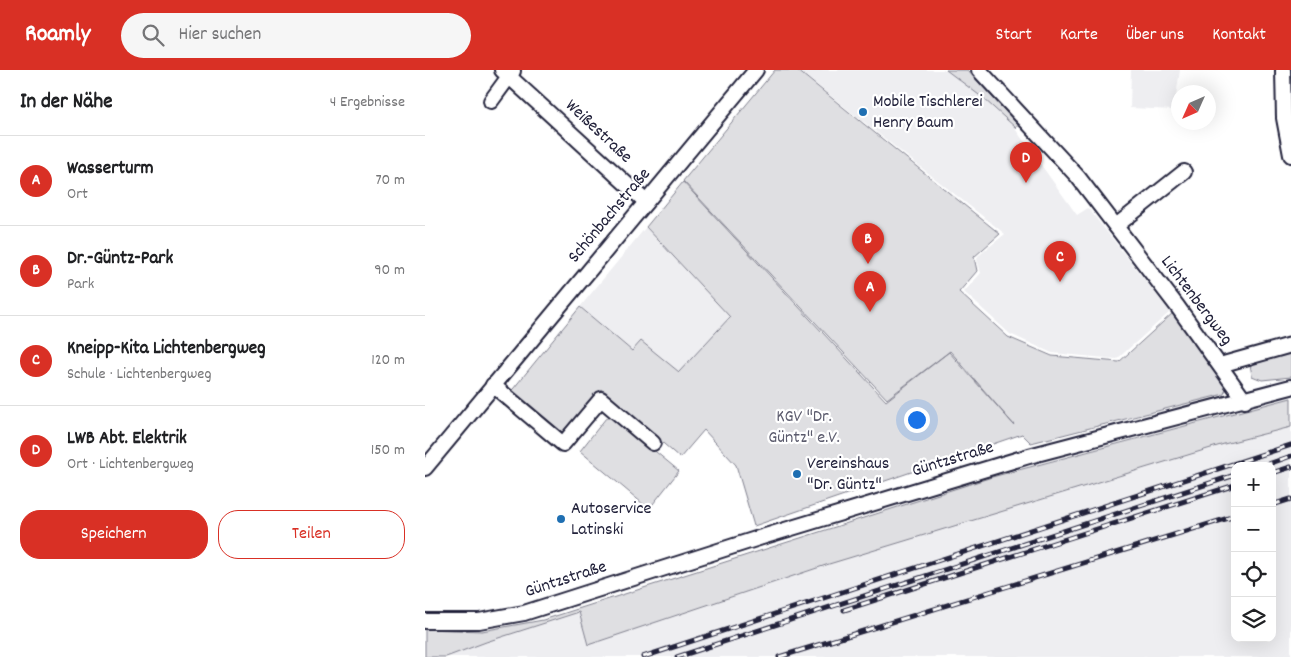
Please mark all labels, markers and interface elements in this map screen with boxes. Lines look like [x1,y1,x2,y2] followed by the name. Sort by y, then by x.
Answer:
[121,13,471,58] search box
[25,18,91,52] text: Roamly
[139,21,167,49] icon: search
[179,22,261,49] text: Hier suchen
[996,23,1032,48] text: Start
[1060,23,1098,48] text: Karte
[1126,23,1184,48] text: Über uns
[1212,23,1266,48] text: Kontakt
[1171,85,1216,130] north arrow
[20,88,112,118] text: In der Nähe
[873,90,983,136] place label: Mobile Tischlerei Henry Baum
[330,91,405,114] text: 4 Ergebnisse
[559,94,637,170] street label: Weißestraße
[857,106,869,118] marker: Mobile Tischlerei Henry Baum
[1010,142,1042,183] pin: D
[67,156,154,183] text: Wasserturm
[563,163,657,269] street label: Schönbachstraße
[32,169,40,192] text: A
[375,169,405,192] text: 70 m
[67,183,88,206] text: Ort
[852,223,884,264] pin: B
[1044,241,1076,282] pin: C
[67,246,173,273] text: Dr.-Güntz-Park
[1154,251,1238,351] street label: Lichtenbergweg
[32,259,40,282] text: B
[374,259,405,282] text: 90 m
[854,271,886,312] pin: A
[67,273,94,296] text: Park
[67,336,266,363] text: Kneipp-Kita Lichtenbergweg
[32,349,40,372] text: C
[371,349,405,372] text: 120 m
[67,363,211,386] text: Schule · Lichtenbergweg
[768,405,840,451] park label: KGV "Dr. Güntz" e.V.
[904,407,930,433] your location
[67,426,187,453] text: LWB Abt. Elektrik
[909,436,997,484] street label: Güntzstraße
[32,439,40,462] text: D
[371,439,405,462] text: 150 m
[807,452,889,498] place label: Vereinshaus "Dr. Güntz"
[67,453,194,476] text: Ort · Lichtenbergweg
[1231,462,1276,642] map controls
[1231,462,1276,507] button: +
[791,468,803,480] marker: Vereinshaus "Dr. Güntz"
[571,497,651,543] place label: Autoservice Latinski
[1231,507,1276,552] button: −
[20,510,208,559] button: Speichern
[218,510,405,559] button: Teilen
[555,513,567,525] marker: Autoservice Latinski
[1231,552,1276,597] button: locate
[522,555,610,605] street label: Güntzstraße
[1231,597,1276,642] button: layers

